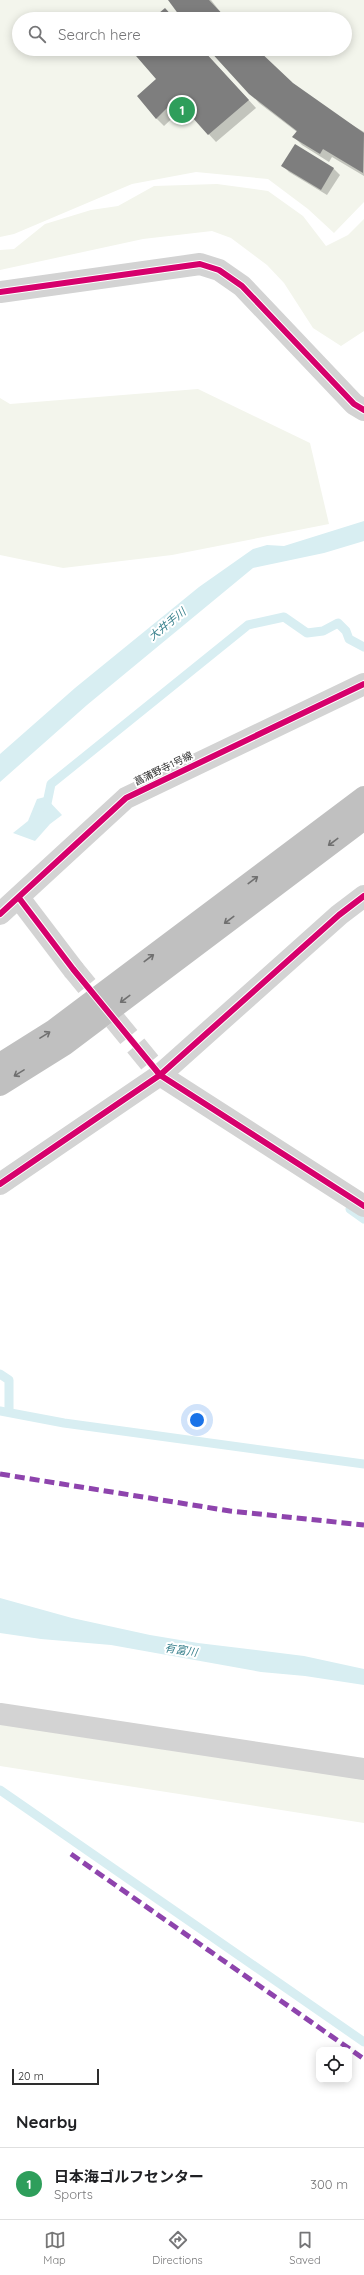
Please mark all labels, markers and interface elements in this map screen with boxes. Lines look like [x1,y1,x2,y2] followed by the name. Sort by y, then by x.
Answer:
[12,12,352,56] search box
[26,23,48,45] icon: search
[58,25,141,44] text: Search here
[169,95,195,125] pin: 1
[145,604,189,643] water label: 大井手川
[132,749,195,788] street label: 菖蒲野寺1号線
[327,838,338,846] one-way arrow
[247,876,258,884] one-way arrow
[224,916,235,925] one-way arrow
[144,954,155,962] one-way arrow
[120,995,131,1003] one-way arrow
[39,1031,51,1039] one-way arrow
[14,1069,25,1077] one-way arrow
[187,1410,207,1430] your location
[164,1641,199,1660] water label: 有富川
[316,2047,352,2083] map controls
[316,2047,352,2083] button: locate
[12,2067,99,2086] scale bar
[18,2069,44,2083] text: 20 m
[16,2111,77,2132] text: Nearby
[54,2167,204,2186] text: 日本海ゴルフセンター
[26,2176,32,2192] text: 1
[310,2176,348,2192] text: 300 m
[54,2186,93,2202] text: Sports
[43,2229,66,2267] tab: Map
[152,2229,203,2267] tab: Directions
[289,2229,321,2267] tab: Saved

